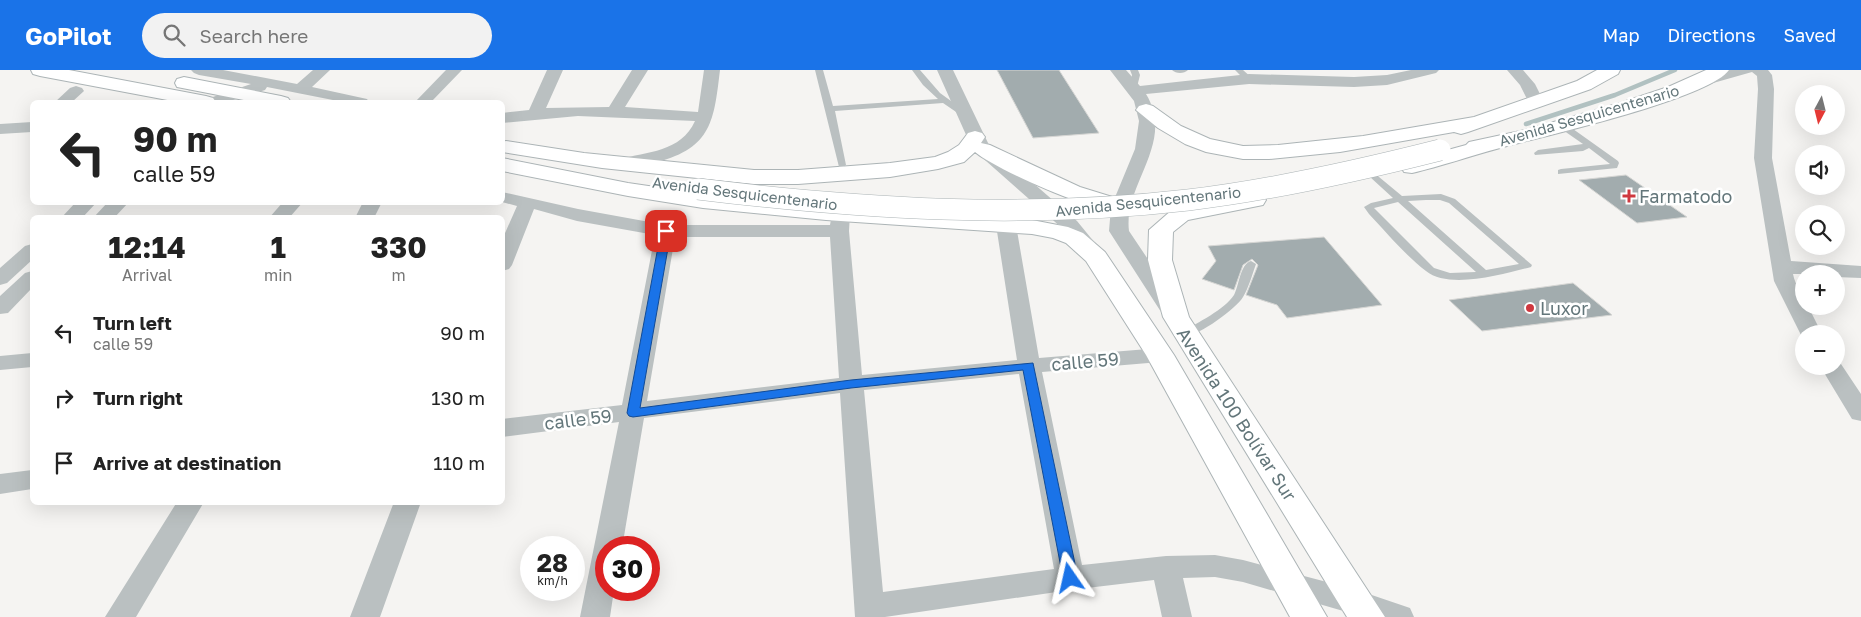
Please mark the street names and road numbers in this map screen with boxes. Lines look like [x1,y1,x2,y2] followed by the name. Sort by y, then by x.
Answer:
[1497,81,1681,149] street label: Avenida Sesquicentenario
[651,173,839,213] street label: Avenida Sesquicentenario
[1054,182,1242,220] street label: Avenida Sesquicentenario
[1173,323,1301,505] street label: Avenida 100 Bolívar Sur
[1050,347,1120,375] street label: calle 59
[543,404,613,434] street label: calle 59

